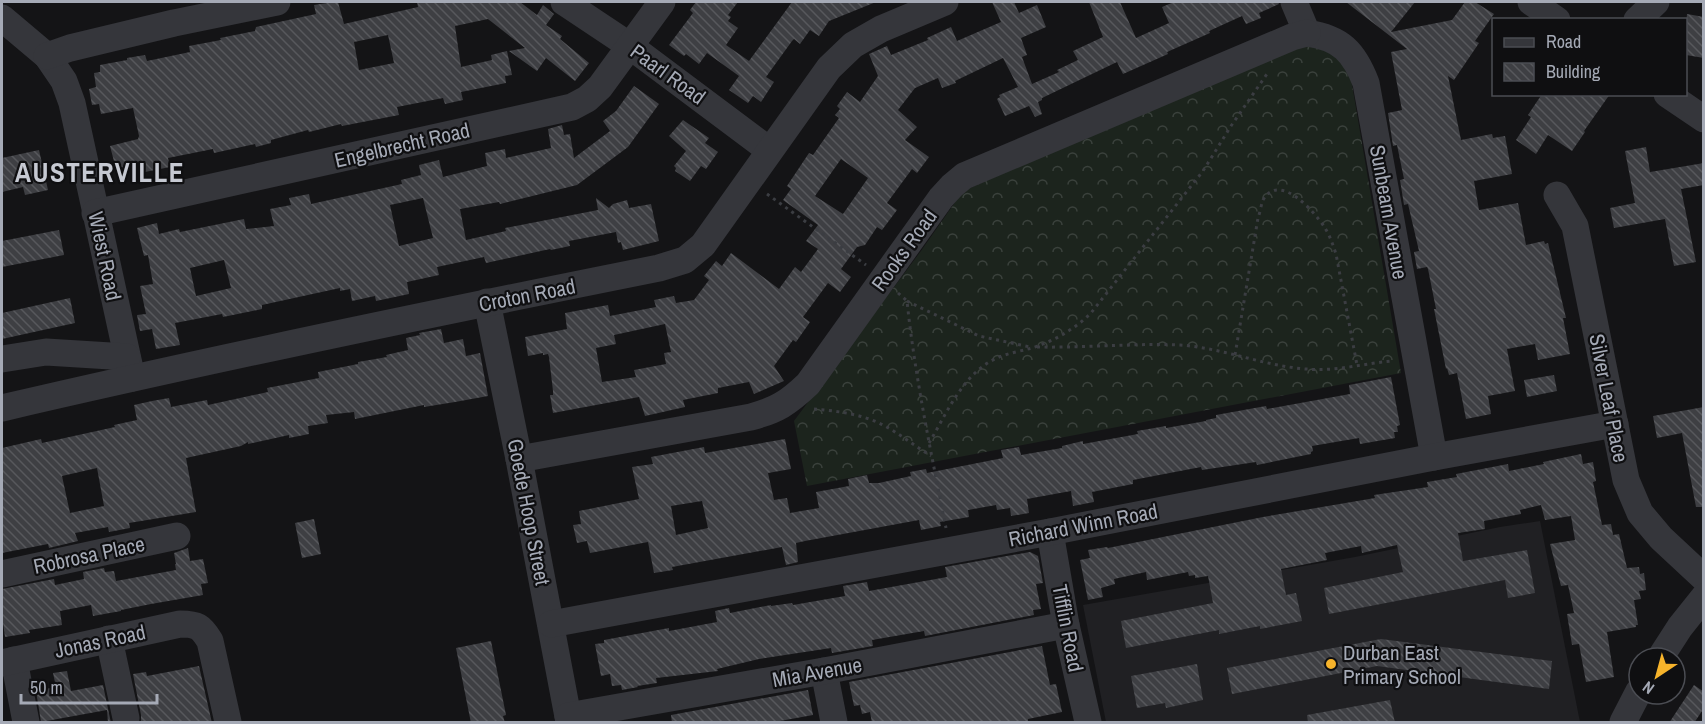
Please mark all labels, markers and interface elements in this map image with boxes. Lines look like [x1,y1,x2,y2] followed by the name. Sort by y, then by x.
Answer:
[1492,18,1687,96] legend
[1546,29,1581,54] text: Road
[625,37,711,111] street label: Paarl Road
[1546,59,1601,84] text: Building
[332,115,472,175] street label: Engelbrecht Road
[1363,143,1415,281] street label: Sunbeam Avenue
[15,154,185,190] district label: AUSTERVILLE
[864,203,944,297] street label: Rooks Road
[81,209,129,303] street label: Wiest Road
[476,271,578,319] street label: Croton Road
[1582,331,1636,465] street label: Silver Leaf Place
[501,436,557,588] street label: Goede Hoop Street
[1006,496,1160,554] street label: Richard Winn Road
[31,529,147,581] street label: Robrosa Place
[1045,582,1091,674] street label: Tifflin Road
[52,617,148,665] street label: Jonas Road
[1343,638,1461,691] place label: Durban East Primary School
[1627,646,1687,706] north arrow
[770,650,864,694] street label: Mia Avenue
[1324,657,1338,671] marker: Durban East Primary School
[21,667,158,705] scale bar
[30,675,63,700] text: 50 m
[1638,676,1658,700] text: N

